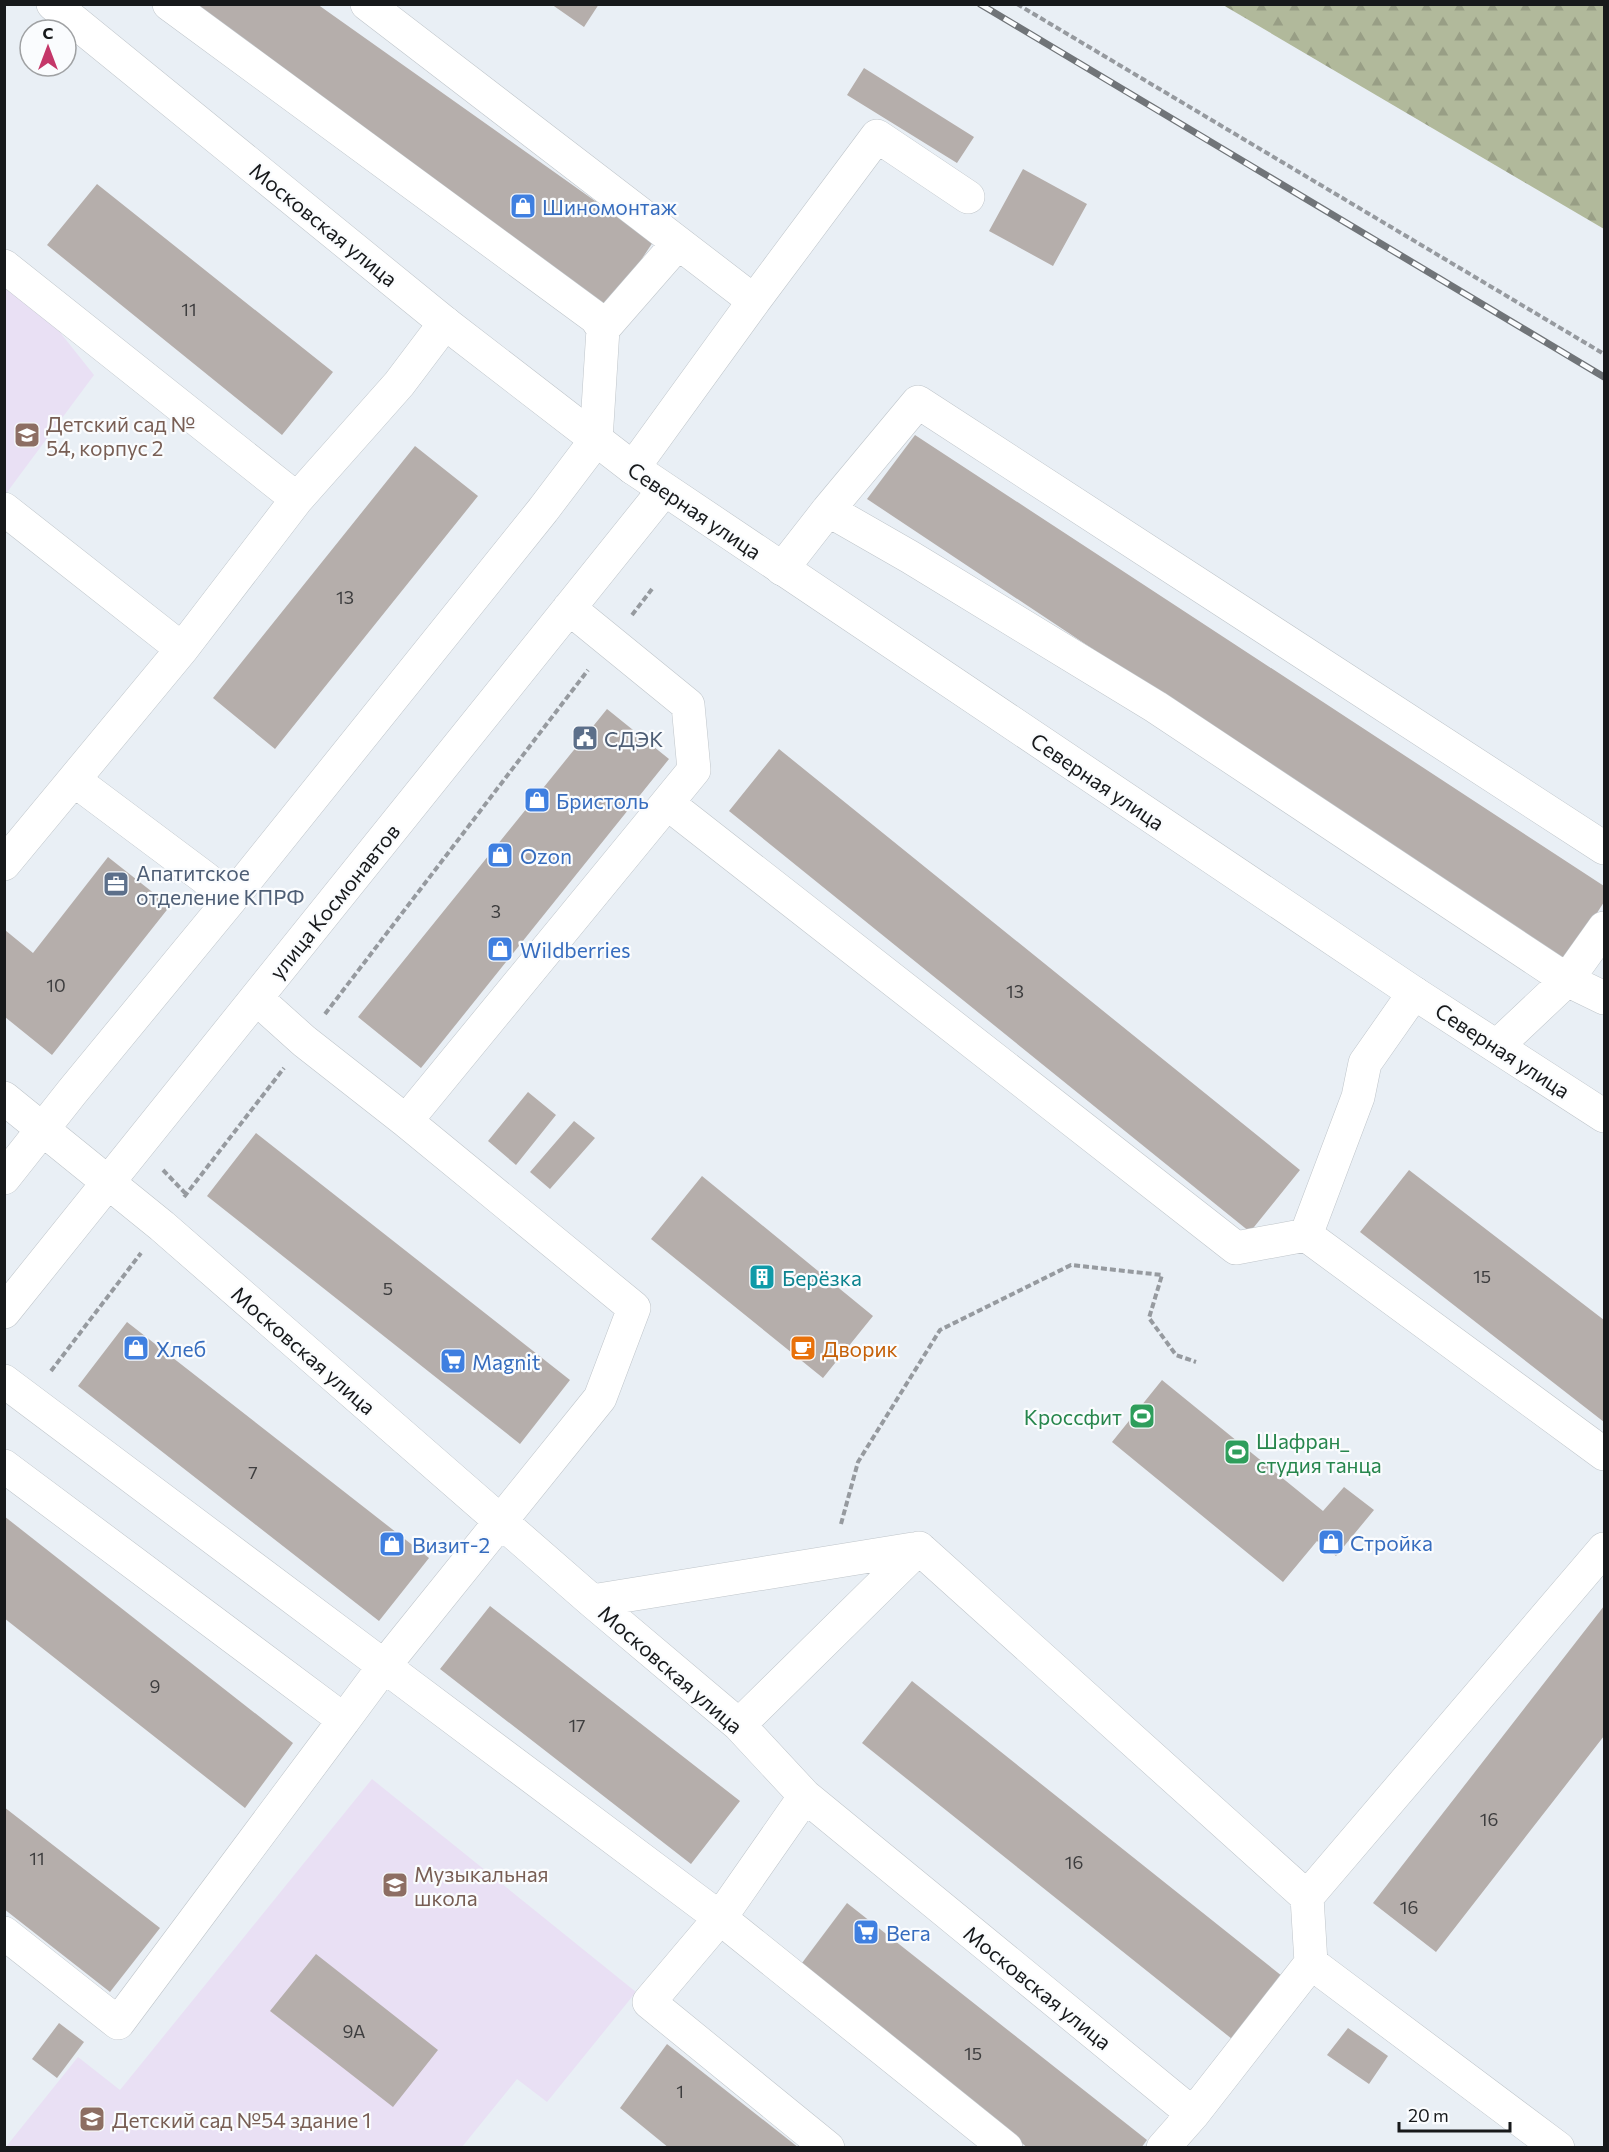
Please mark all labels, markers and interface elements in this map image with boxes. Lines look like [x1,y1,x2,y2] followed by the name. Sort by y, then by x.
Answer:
[18,18,78,78] north arrow
[43,23,54,42] text: С
[245,157,403,291] street label: Московская улица
[508,191,538,221] shop icon: Шиномонтаж
[542,194,678,219] place label: Шиномонтаж
[181,298,197,320] house number: 11
[46,411,195,460] place label: Детский сад № 54, корпус 2
[12,420,42,450] school or university icon: Детский сад № 54, корпус 2
[624,456,766,564] street label: Северная улица
[336,586,354,608] house number: 13
[570,723,600,753] public building icon: СДЭК
[604,726,663,751] place label: СДЭК
[1027,727,1169,835] street label: Северная улица
[522,785,552,815] shop icon: Бристоль
[556,788,649,813] place label: Бристоль
[264,818,404,984] street label: улица Космонавтов
[485,840,515,870] shop icon: Ozon
[520,843,572,868] place label: Ozon
[136,860,304,909] place label: Апатитское отделение КПРФ
[101,869,131,899] office icon: Апатитское отделение КПРФ
[491,900,501,922] house number: 3
[485,934,515,964] shop icon: Wildberries
[520,937,631,962] place label: Wildberries
[46,974,66,996] house number: 10
[1006,980,1024,1002] house number: 13
[1431,997,1575,1103] street label: Северная улица
[747,1262,777,1292] building icon: Берёзка
[782,1265,862,1290] place label: Берёзка
[1473,1265,1491,1287] house number: 15
[383,1277,393,1299] house number: 5
[227,1281,381,1419] street label: Московская улица
[121,1333,151,1363] shop icon: Хлеб
[788,1333,818,1363] cafe icon: Дворик
[156,1336,206,1361] place label: Хлеб
[822,1336,898,1361] place label: Дворик
[438,1346,468,1376] supermarket icon: Magnit
[472,1349,540,1374] place label: Magnit
[1127,1401,1157,1431] sports icon: Кроссфит
[1024,1404,1122,1429] place label: Кроссфит
[1256,1428,1382,1477] place label: Шафран_ студия танца
[1222,1437,1252,1467] sports icon: Шафран_ студия танца
[248,1461,258,1483] house number: 7
[1316,1527,1346,1557] shop icon: Стройка
[377,1529,407,1559] shop icon: Визит-2
[1350,1530,1433,1555] place label: Стройка
[412,1532,490,1557] place label: Визит-2
[594,1600,748,1738] street label: Московская улица
[150,1675,160,1697] house number: 9
[568,1714,586,1736] house number: 17
[1480,1808,1498,1830] house number: 16
[29,1847,45,1869] house number: 11
[1065,1851,1083,1873] house number: 16
[414,1861,549,1910] place label: Музыкальная школа
[380,1870,410,1900] school or university icon: Музыкальная школа
[1400,1896,1418,1918] house number: 16
[851,1917,881,1947] supermarket icon: Вега
[886,1920,931,1945] place label: Вега
[959,1920,1117,2054] street label: Московская улица
[343,2020,365,2042] house number: 9А
[964,2042,982,2064] house number: 15
[676,2080,684,2102] house number: 1
[1399,2095,1510,2133] scale bar
[77,2104,107,2134] school or university icon: Детский сад №54 здание 1
[1408,2104,1449,2126] text: 20 m
[112,2107,371,2132] place label: Детский сад №54 здание 1

